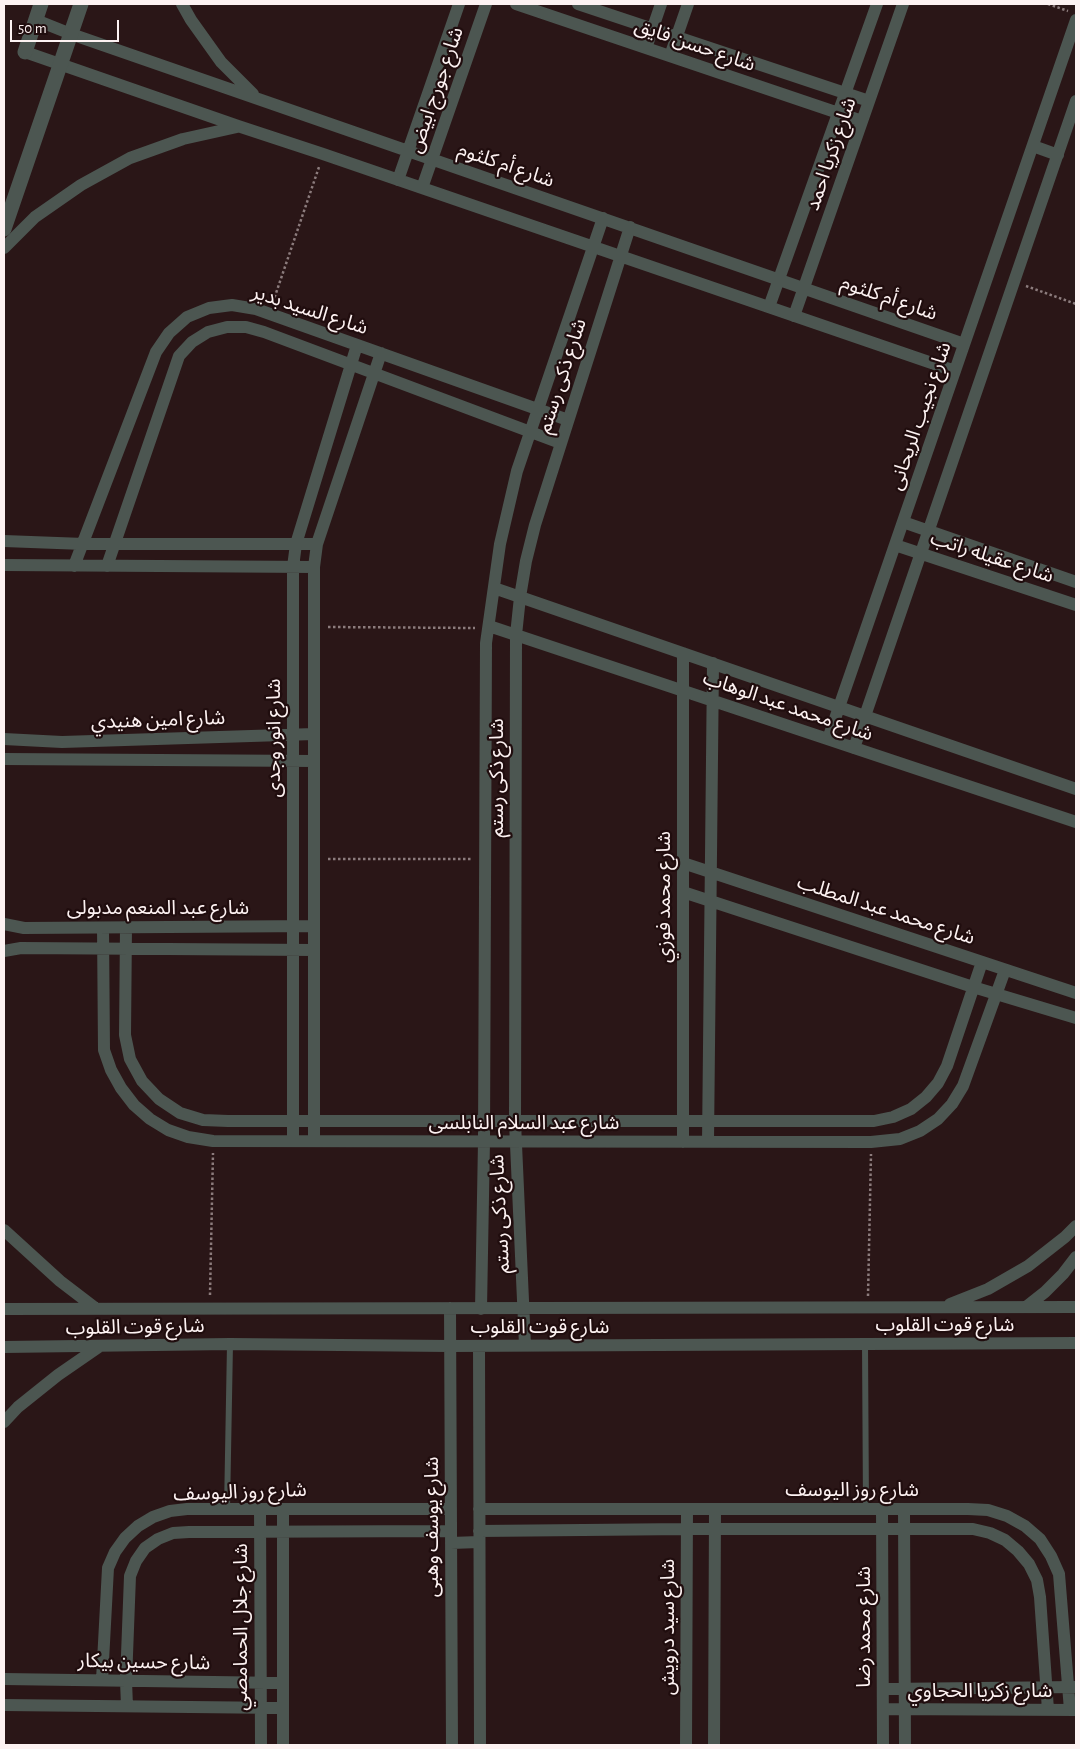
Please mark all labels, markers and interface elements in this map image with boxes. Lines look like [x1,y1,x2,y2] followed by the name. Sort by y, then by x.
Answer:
[12,10,121,42] scale bar
[632,13,758,77] street label: شارع حسن فايق
[18,21,47,36] text: 50 m
[403,24,469,156] street label: شارع جورج ابيض
[800,94,862,214] street label: شارع زكريا احمد
[454,137,558,193] street label: شارع أم كلثوم
[837,270,941,326] street label: شارع أم كلثوم
[249,280,371,340] street label: شارع السيد بدير
[532,316,592,436] street label: شارع ذكى رستم
[883,339,957,493] street label: شارع نجيب الريحانى
[927,526,1057,588] street label: شارع عقيله راتب
[700,666,876,746] street label: شارع محمد عبد الوهاب
[262,678,286,798] street label: شارع انور وجدى
[90,706,226,734] street label: شارع امين هنيدي
[485,718,509,838] street label: شارع ذكى رستم
[652,831,676,963] street label: شارع محمد فوزي
[794,870,978,950] street label: شارع محمد عبد المطلب
[67,896,249,920] street label: شارع عبد المنعم مدبولى
[429,1111,619,1135] street label: شارع عبد السلام النابلسى
[485,1154,515,1274] street label: شارع ذكى رستم
[876,1313,1014,1337] street label: شارع قوت القلوب
[65,1314,205,1340] street label: شارع قوت القلوب
[471,1315,609,1339] street label: شارع قوت القلوب
[420,1457,444,1597] street label: شارع يوسف وهبى
[173,1478,307,1506] street label: شارع روز اليوسف
[785,1478,919,1502] street label: شارع روز اليوسف
[229,1543,253,1711] street label: شارع جلال الحمامصي
[656,1559,680,1695] street label: شارع سيد درويش
[852,1566,876,1688] street label: شارع محمد رضا
[78,1649,210,1675] street label: شارع حسين بيكار
[908,1679,1052,1703] street label: شارع زكريا الحجاوي

